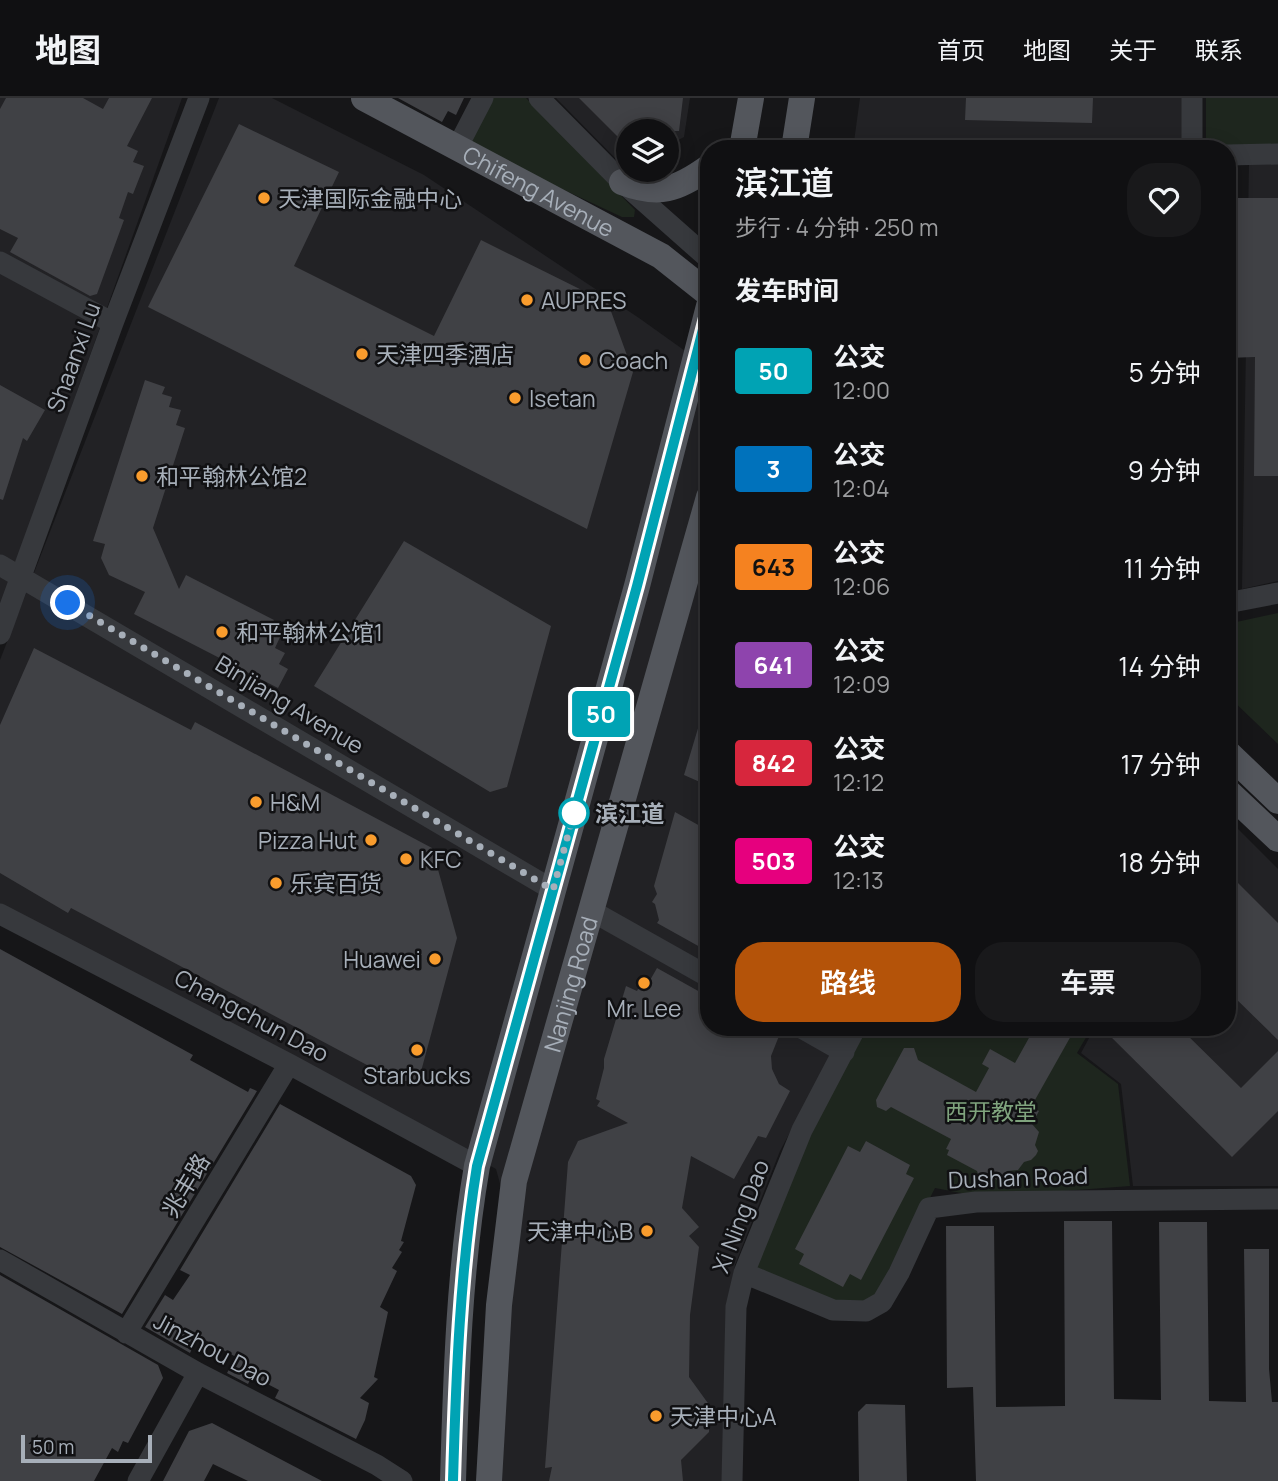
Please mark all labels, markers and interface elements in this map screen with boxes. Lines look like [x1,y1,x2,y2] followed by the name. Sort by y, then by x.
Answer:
[35,27,101,72] text: 地图
[937,33,985,66] text: 首页
[1023,33,1071,66] text: 地图
[1109,33,1157,66] text: 关于
[1195,33,1243,66] text: 联系
[616,119,679,182] map controls
[616,119,679,182] button: layers
[458,138,620,244] street label: Chifeng Avenue
[735,160,834,205] text: 滨江道
[1127,163,1201,237] button: heart
[278,182,462,214] place label: 天津国际金融中心
[256,190,272,206] marker: 天津国际金融中心
[735,211,939,243] text: 步行 · 4 分钟 · 250 m
[735,272,839,308] text: 发车时间
[541,284,626,316] place label: AUPRES
[519,292,535,308] marker: AUPRES
[38,298,108,416] street label: Shaanxi Lu
[376,338,514,370] place label: 天津四季酒店
[833,338,885,374] text: 公交
[599,344,668,376] place label: Coach
[354,346,370,362] marker: 天津四季酒店
[577,352,593,368] marker: Coach
[759,354,788,387] text: 50
[1129,354,1201,390] text: 5 分钟
[833,374,890,406] text: 12:00
[529,382,596,414] place label: Isetan
[507,390,523,406] marker: Isetan
[833,436,885,472] text: 公交
[767,452,780,485] text: 3
[1128,452,1201,488] text: 9 分钟
[156,460,307,492] place label: 和平翰林公馆2
[134,468,150,484] marker: 和平翰林公馆2
[833,472,890,504] text: 12:04
[833,534,885,570] text: 公交
[752,550,795,583] text: 643
[1124,550,1201,586] text: 11 分钟
[833,570,890,602] text: 12:06
[50,585,85,620] your location
[236,616,383,648] place label: 和平翰林公馆1
[214,624,230,640] marker: 和平翰林公馆1
[833,632,885,668] text: 公交
[210,647,370,761] street label: Binjiang Avenue
[753,648,794,681] text: 641
[1118,648,1201,684] text: 14 分钟
[833,668,890,700] text: 12:09
[570,691,632,737] line badge: 50
[586,697,616,730] text: 50
[833,730,885,766] text: 公交
[752,746,795,779] text: 842
[1121,746,1201,782] text: 17 分钟
[833,766,884,798] text: 12:12
[270,786,320,818] place label: H&M
[248,794,264,810] marker: H&M
[595,797,664,829] place label: 滨江道
[559,798,589,828] marker: 滨江道
[258,824,357,856] place label: Pizza Hut
[833,828,885,864] text: 公交
[363,832,379,848] marker: Pizza Hut
[420,843,462,875] place label: KFC
[752,844,795,877] text: 503
[1119,844,1201,880] text: 18 分钟
[398,851,414,867] marker: KFC
[833,864,884,896] text: 12:13
[290,867,382,899] place label: 乐宾百货
[268,875,284,891] marker: 乐宾百货
[536,912,605,1056] street label: Nanjing Road
[735,942,961,1022] button: 路线
[975,942,1201,1022] button: 车票
[343,943,421,975] place label: Huawei
[427,951,443,967] marker: Huawei
[169,961,335,1069] street label: Changchun Dao
[636,975,652,991] marker: Mr. Lee
[607,992,681,1024] place label: Mr. Lee
[409,1042,425,1058] marker: Starbucks
[363,1059,471,1091] place label: Starbucks
[945,1095,1037,1127] park label: 西开教堂
[154,1147,216,1223] street label: 兆丰路
[704,1155,776,1277] street label: Xi Ning Dao
[947,1159,1089,1195] street label: Dushan Road
[527,1215,633,1247] place label: 天津中心B
[639,1223,655,1239] marker: 天津中心B
[148,1305,278,1393] street label: Jinzhou Dao
[670,1400,777,1432] place label: 天津中心A
[648,1408,664,1424] marker: 天津中心A
[21,1432,152,1464] scale bar
[32,1434,74,1460] text: 50 m

